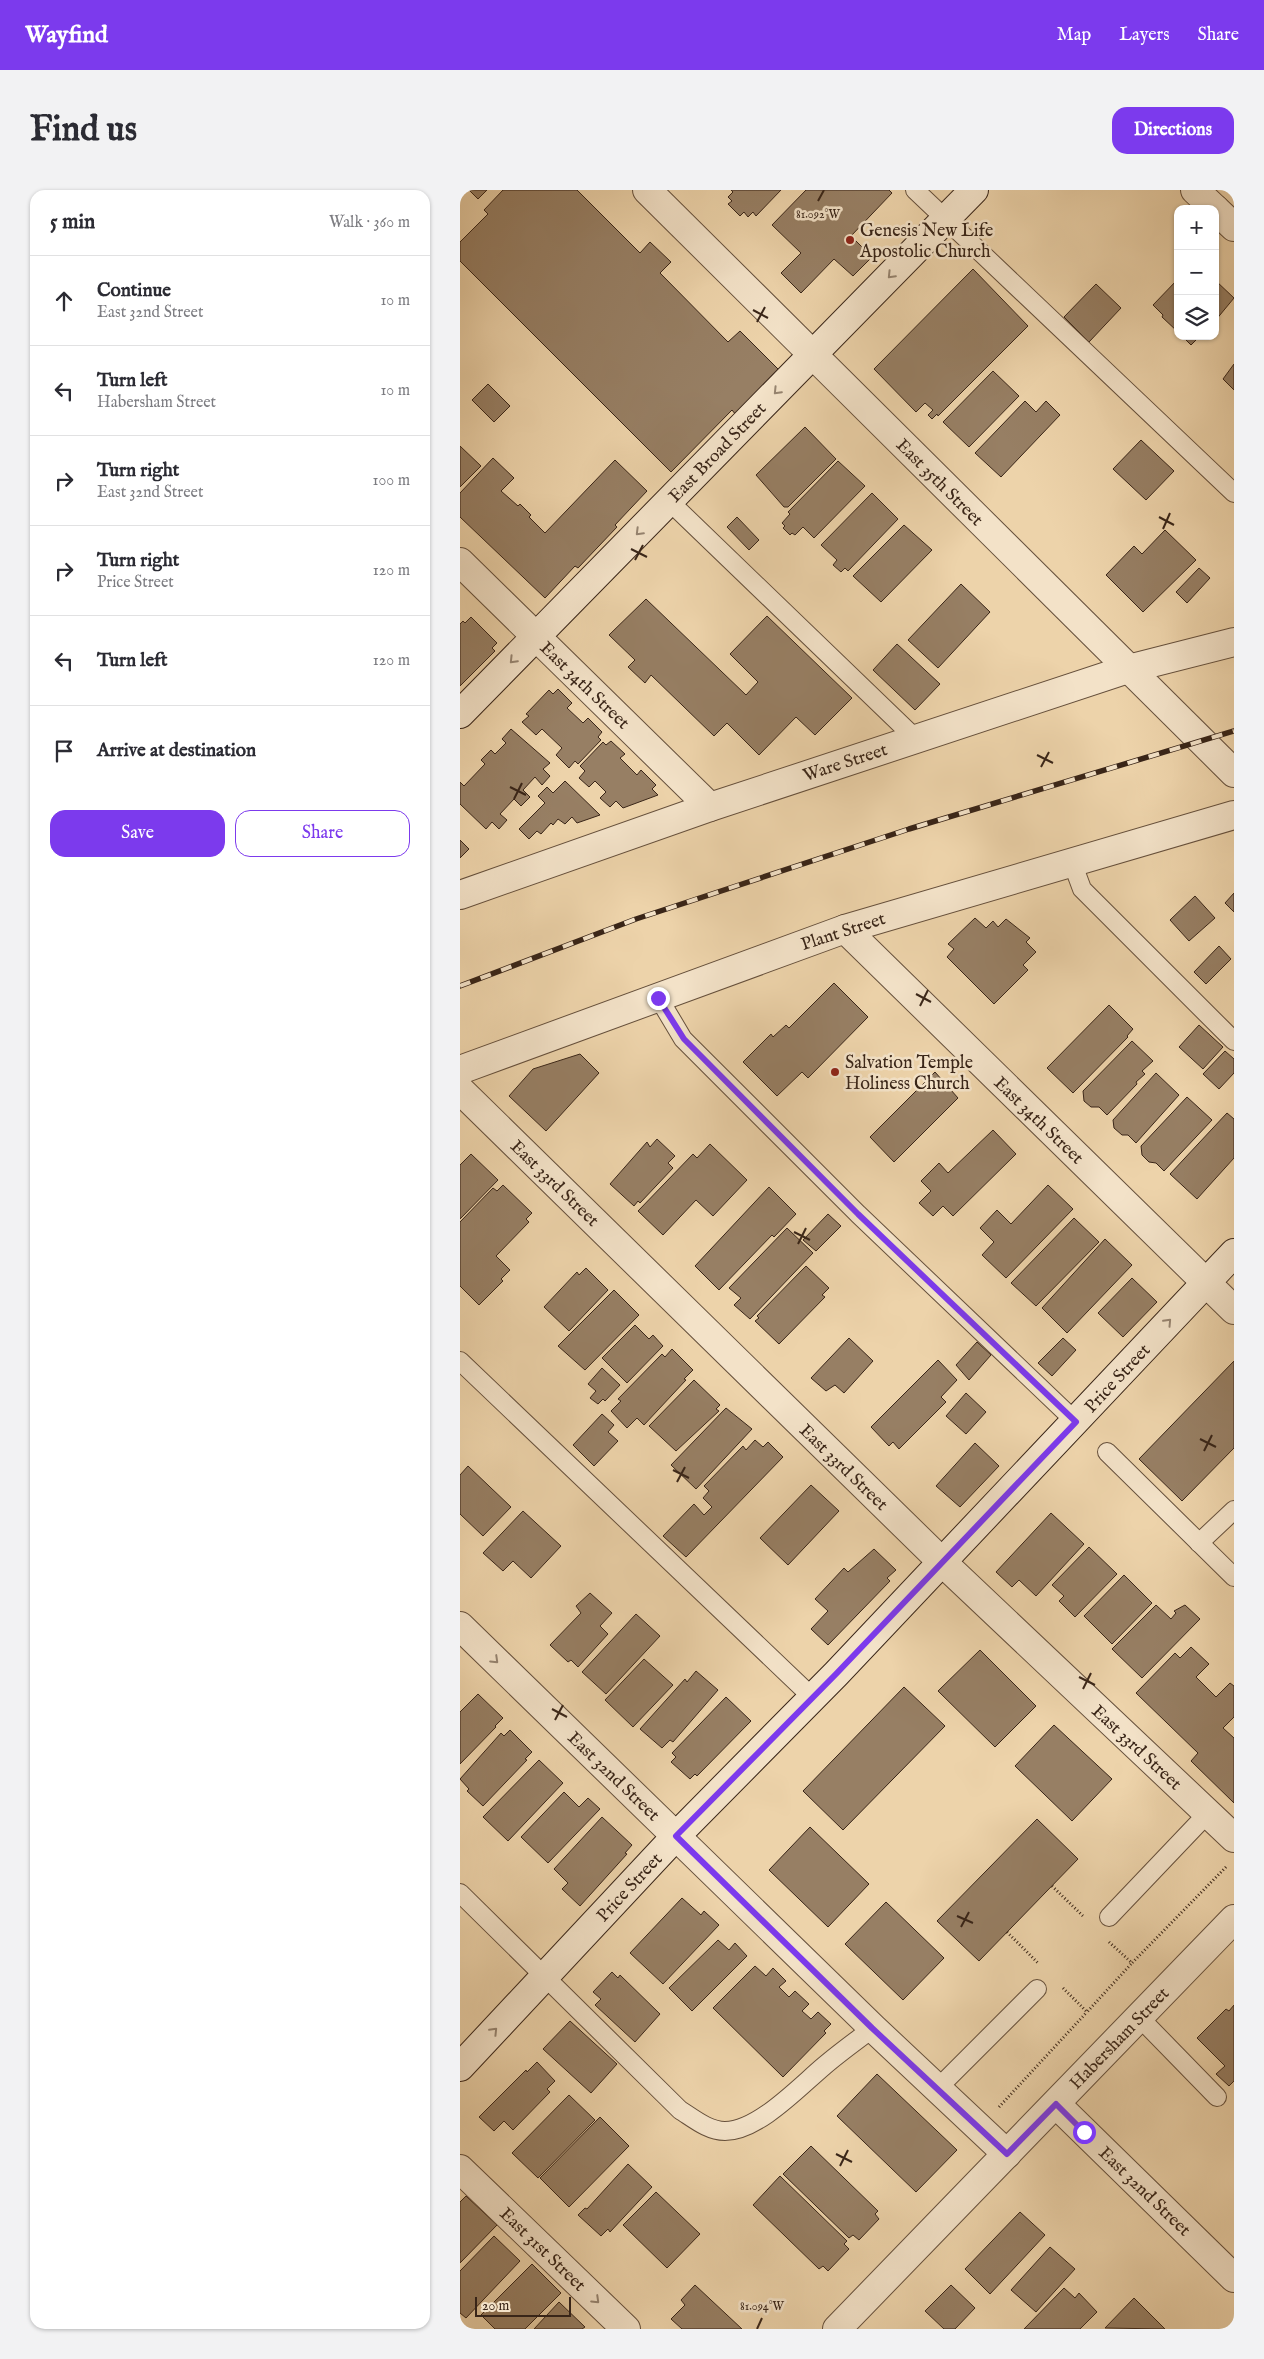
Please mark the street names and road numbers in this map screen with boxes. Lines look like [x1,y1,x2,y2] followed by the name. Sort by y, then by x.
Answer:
[664,398,772,508] street label: East Broad Street
[890,435,987,532] street label: East 35th Street
[534,637,634,735] street label: East 34th Street
[800,739,891,788] street label: Ware Street
[798,908,889,957] street label: Plant Street
[988,1072,1088,1170] street label: East 34th Street
[505,1136,603,1232] street label: East 33rd Street
[1080,1340,1156,1418] street label: Price Street
[794,1420,892,1516] street label: East 33rd Street
[1086,1700,1186,1796] street label: East 33rd Street
[562,1727,664,1827] street label: East 32nd Street
[592,1849,668,1927] street label: Price Street
[1065,1983,1175,2095] street label: Habersham Street
[1093,2142,1195,2242] street label: East 32nd Street
[494,2203,590,2297] street label: East 31st Street

